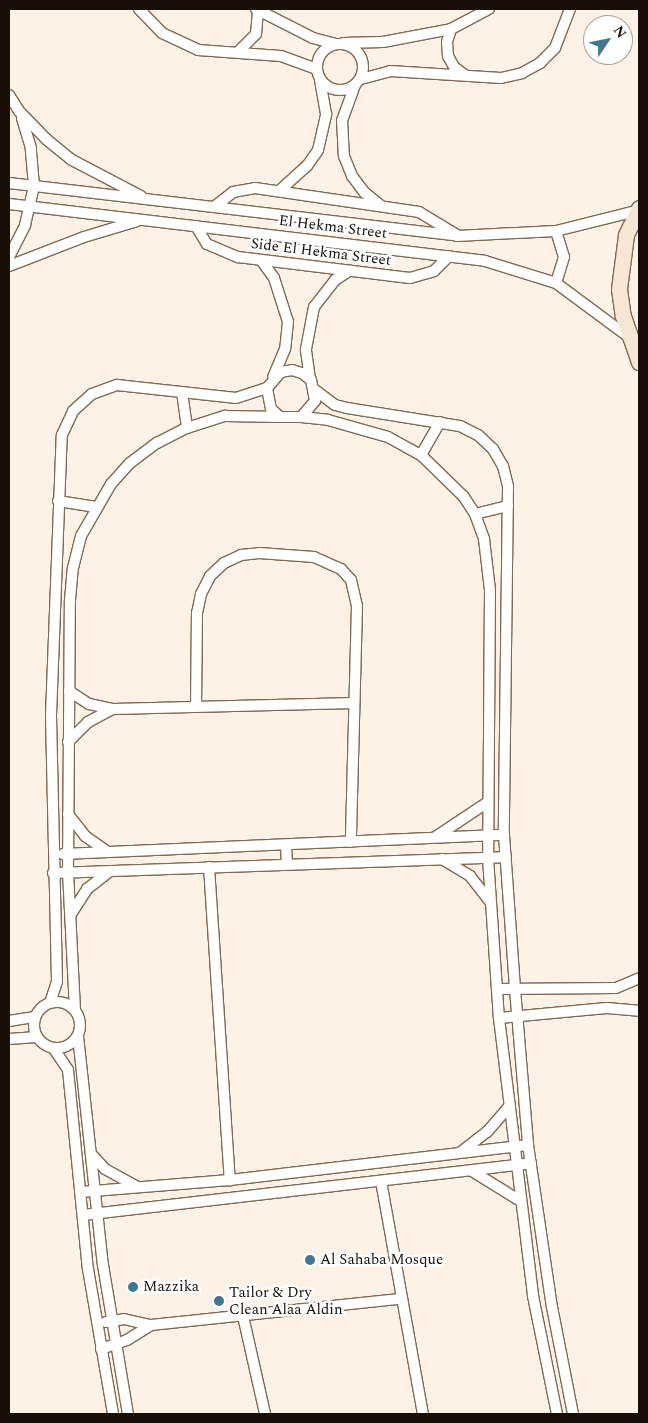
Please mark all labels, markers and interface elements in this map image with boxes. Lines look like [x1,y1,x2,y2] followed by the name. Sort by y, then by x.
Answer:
[583,15,633,65] north arrow
[608,21,632,43] text: N
[278,211,388,243] street label: El Hekma Street
[250,234,392,270] street label: Side El Hekma Street
[320,1251,443,1269] place label: Al Sahaba Mosque
[304,1254,316,1266] marker: Al Sahaba Mosque
[143,1278,199,1296] place label: Mazzika
[127,1281,139,1293] marker: Mazzika
[229,1283,343,1318] place label: Tailor & Dry Clean Alaa Aldin
[213,1295,225,1307] marker: Tailor & Dry Clean Alaa Aldin

